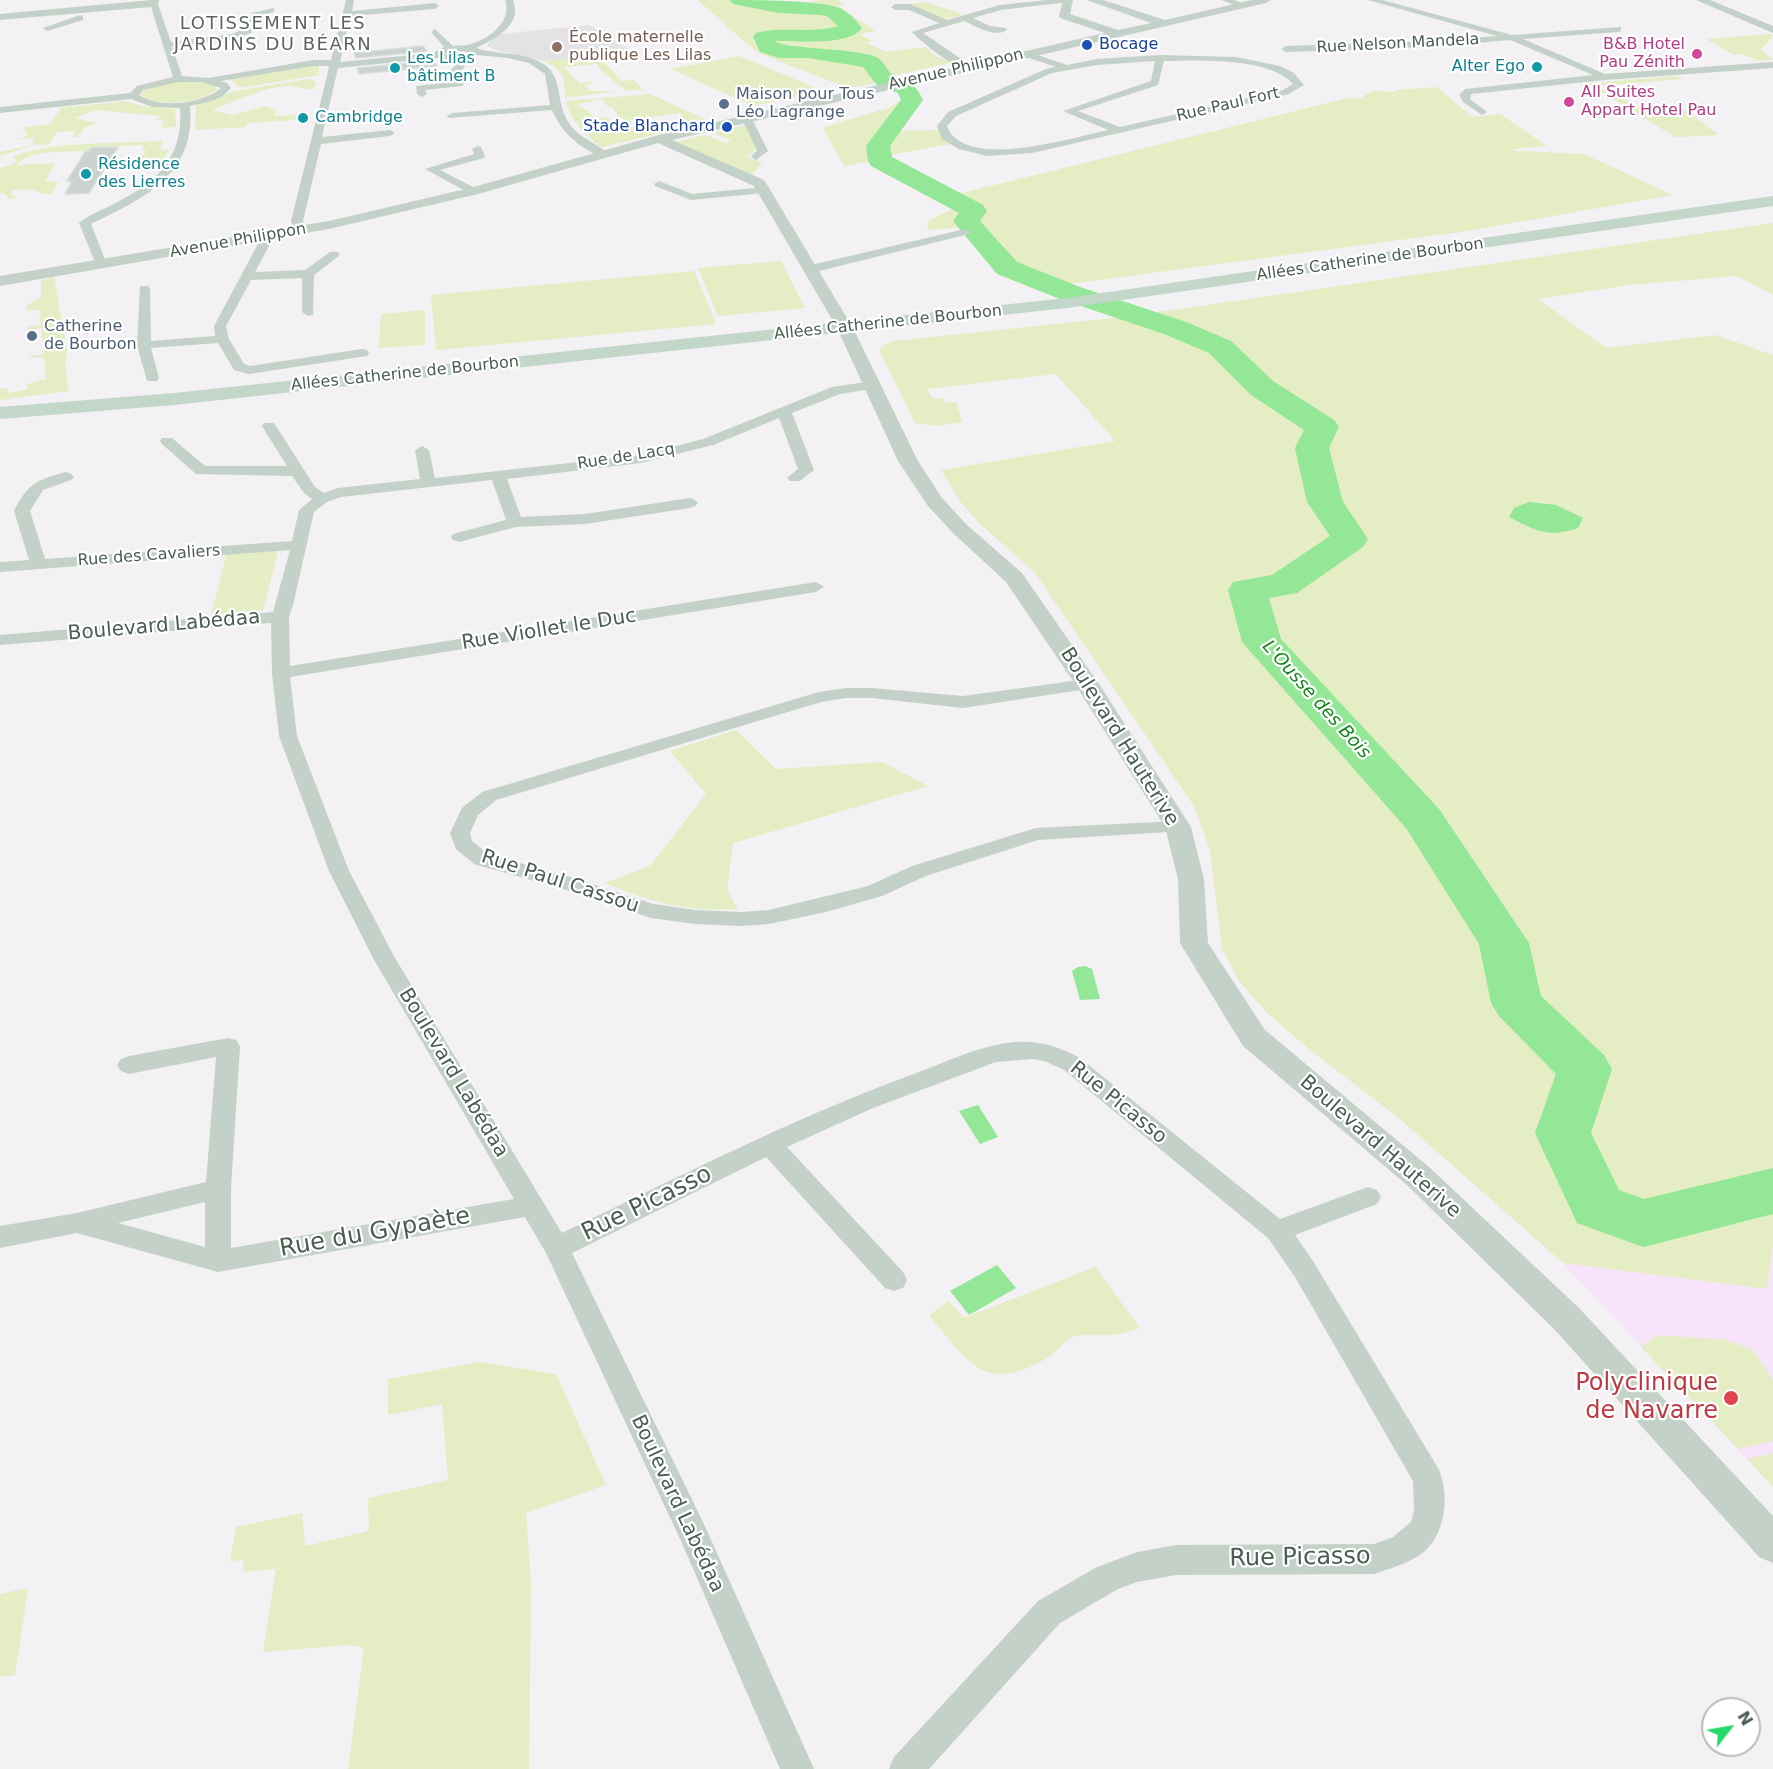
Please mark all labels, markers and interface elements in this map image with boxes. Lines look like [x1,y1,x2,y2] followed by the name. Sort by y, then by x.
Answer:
[174,13,372,56] district label: LOTISSEMENT LES JARDINS DU BÉARN
[569,28,711,66] place label: École maternelle publique Les Lilas
[1316,30,1480,58] street label: Rue Nelson Mandela
[1099,35,1158,55] place label: Bocage
[1599,35,1685,73] place label: B&B Hotel Pau Zénith
[1080,38,1094,52] marker: Bocage
[550,40,564,54] marker: École maternelle publique Les Lilas
[887,45,1025,95] street label: Avenue Philippon
[1690,47,1704,61] marker: B&B Hotel Pau Zénith
[407,49,496,87] place label: Les Lilas bâtiment B
[1452,57,1525,77] place label: Alter Ego
[1530,60,1544,74] marker: Alter Ego
[388,61,402,75] marker: Les Lilas bâtiment B
[1581,83,1716,121] place label: All Suites Appart Hotel Pau
[1175,84,1281,126] street label: Rue Paul Fort
[736,85,874,123] place label: Maison pour Tous Léo Lagrange
[1562,95,1576,109] marker: All Suites Appart Hotel Pau
[717,97,731,111] marker: Maison pour Tous Léo Lagrange
[315,108,403,128] place label: Cambridge
[296,111,310,125] marker: Cambridge
[583,117,715,137] place label: Stade Blanchard
[720,120,734,134] marker: Stade Blanchard
[98,155,185,193] place label: Résidence des Lierres
[79,167,93,181] marker: Résidence des Lierres
[168,220,308,262] street label: Avenue Philippon
[1255,235,1485,285] street label: Allées Catherine de Bourbon
[773,301,1003,345] street label: Allées Catherine de Bourbon
[44,317,137,355] place label: Catherine de Bourbon
[25,329,39,343] marker: Catherine de Bourbon
[290,352,520,396] street label: Allées Catherine de Bourbon
[576,440,676,474] street label: Rue de Lacq
[77,541,221,571] street label: Rue des Cavaliers
[460,604,638,656] street label: Rue Viollet le Duc
[67,606,261,646] street label: Boulevard Labédaa
[1257,637,1375,763] water label: L'Ousse des Bois
[1054,643,1184,831] street label: Boulevard Hauterive
[478,845,642,919] street label: Rue Paul Cassou
[393,984,513,1162] street label: Boulevard Labédaa
[1065,1057,1171,1149] street label: Rue Picasso
[1295,1071,1465,1223] street label: Boulevard Hauterive
[577,1160,717,1248] street label: Rue Picasso
[277,1202,473,1264] street label: Rue du Gypaète
[1575,1370,1718,1426] place label: Polyclinique de Navarre
[1722,1389,1740,1407] marker: Polyclinique de Navarre
[625,1411,729,1597] street label: Boulevard Labédaa
[1229,1542,1371,1574] street label: Rue Picasso
[1701,1697,1761,1757] north arrow
[1734,1708,1757,1729] text: N

